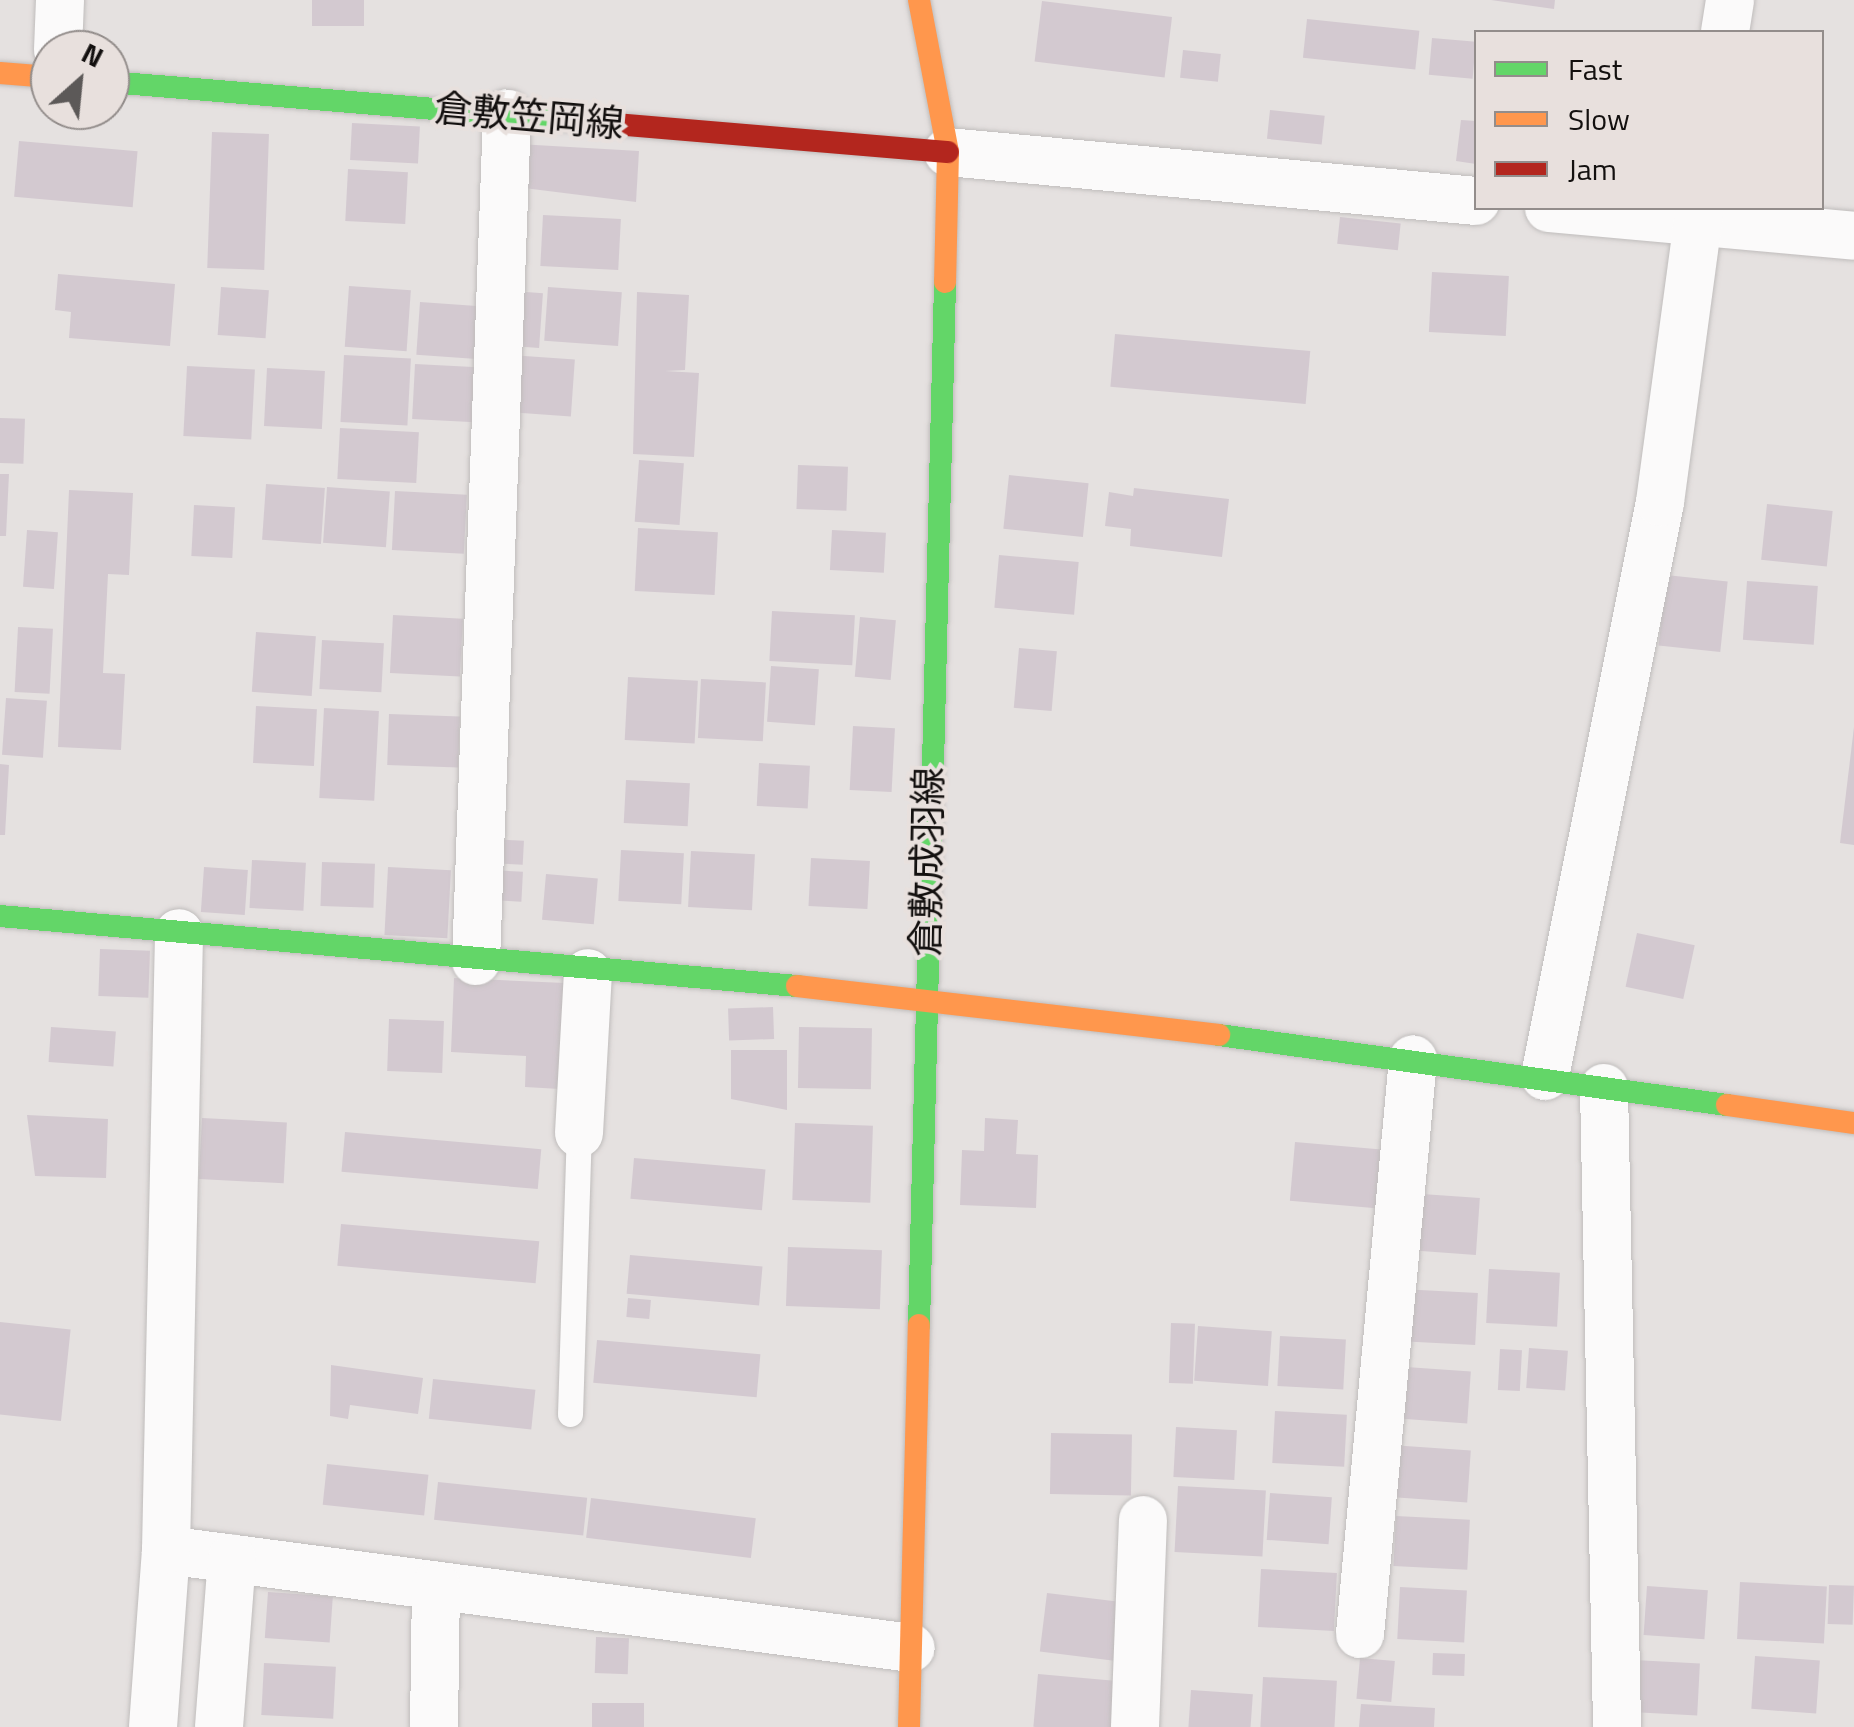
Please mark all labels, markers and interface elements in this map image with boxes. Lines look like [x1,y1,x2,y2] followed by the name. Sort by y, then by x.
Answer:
[30,30,130,130] north arrow
[1474,30,1824,210] legend
[75,31,111,78] text: N
[1568,46,1622,92] text: Fast
[432,85,626,147] street label: 倉敷笠岡線
[1568,96,1630,142] text: Slow
[1568,146,1617,192] text: Jam
[903,767,951,957] street label: 倉敷成羽線

